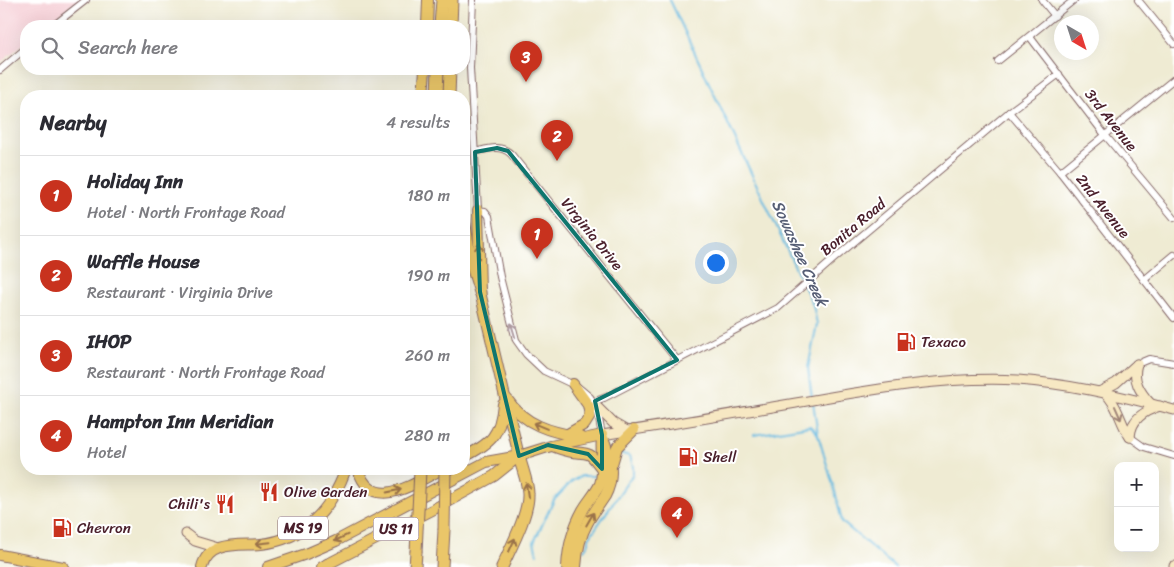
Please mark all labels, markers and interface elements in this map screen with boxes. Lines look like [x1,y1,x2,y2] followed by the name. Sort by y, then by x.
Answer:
[1054,15,1099,60] north arrow
[20,20,470,75] search box
[78,31,178,64] text: Search here
[38,34,66,62] icon: search
[510,41,542,82] pin: 3
[1078,83,1144,157] street label: 3rd Avenue
[40,104,106,142] text: Nearby
[386,108,450,137] text: 4 results
[541,120,573,161] pin: 2
[87,165,183,198] text: Holiday Inn
[1069,168,1137,244] street label: 2nd Avenue
[53,181,59,210] text: 1
[407,181,450,210] text: 180 m
[814,191,893,262] street label: Bonita Road
[554,192,630,276] street label: Virginia Drive
[764,195,837,313] water label: Sowashee Creek
[87,198,285,227] text: Hotel · North Frontage Road
[521,218,553,259] pin: 1
[475,243,484,259] one-way arrow
[87,245,200,278] text: Waffle House
[703,250,729,276] your location
[51,261,61,290] text: 2
[407,261,450,290] text: 190 m
[87,278,273,307] text: Restaurant · Virginia Drive
[508,322,518,338] one-way arrow
[87,325,131,358] text: IHOP
[921,329,966,355] place label: Texaco
[895,331,917,353] fuel station icon: Texaco
[52,341,60,370] text: 3
[405,341,450,370] text: 260 m
[87,358,325,387] text: Restaurant · North Frontage Road
[87,405,274,438] text: Hampton Inn Meridian
[1114,405,1123,420] one-way arrow
[51,421,61,450] text: 4
[405,421,450,450] text: 280 m
[533,421,548,431] one-way arrow
[87,438,126,467] text: Hotel
[703,444,737,470] place label: Shell
[677,446,699,468] fuel station icon: Shell
[1114,462,1159,552] map controls
[1114,462,1159,507] button: +
[284,479,367,505] place label: Olive Garden
[258,481,280,503] restaurant icon: Olive Garden
[522,482,532,498] one-way arrow
[386,486,402,496] one-way arrow
[168,491,211,517] place label: Chili's
[214,493,236,515] restaurant icon: Chili's
[661,497,693,538] pin: 4
[1114,507,1159,552] button: −
[585,513,595,527] one-way arrow
[77,515,131,541] place label: Chevron
[278,516,328,540] road number: MS 19
[51,517,73,539] fuel station icon: Chevron
[374,518,418,540] road number: US 11
[334,534,349,544] one-way arrow
[255,538,271,548] one-way arrow
[507,538,517,553] one-way arrow

